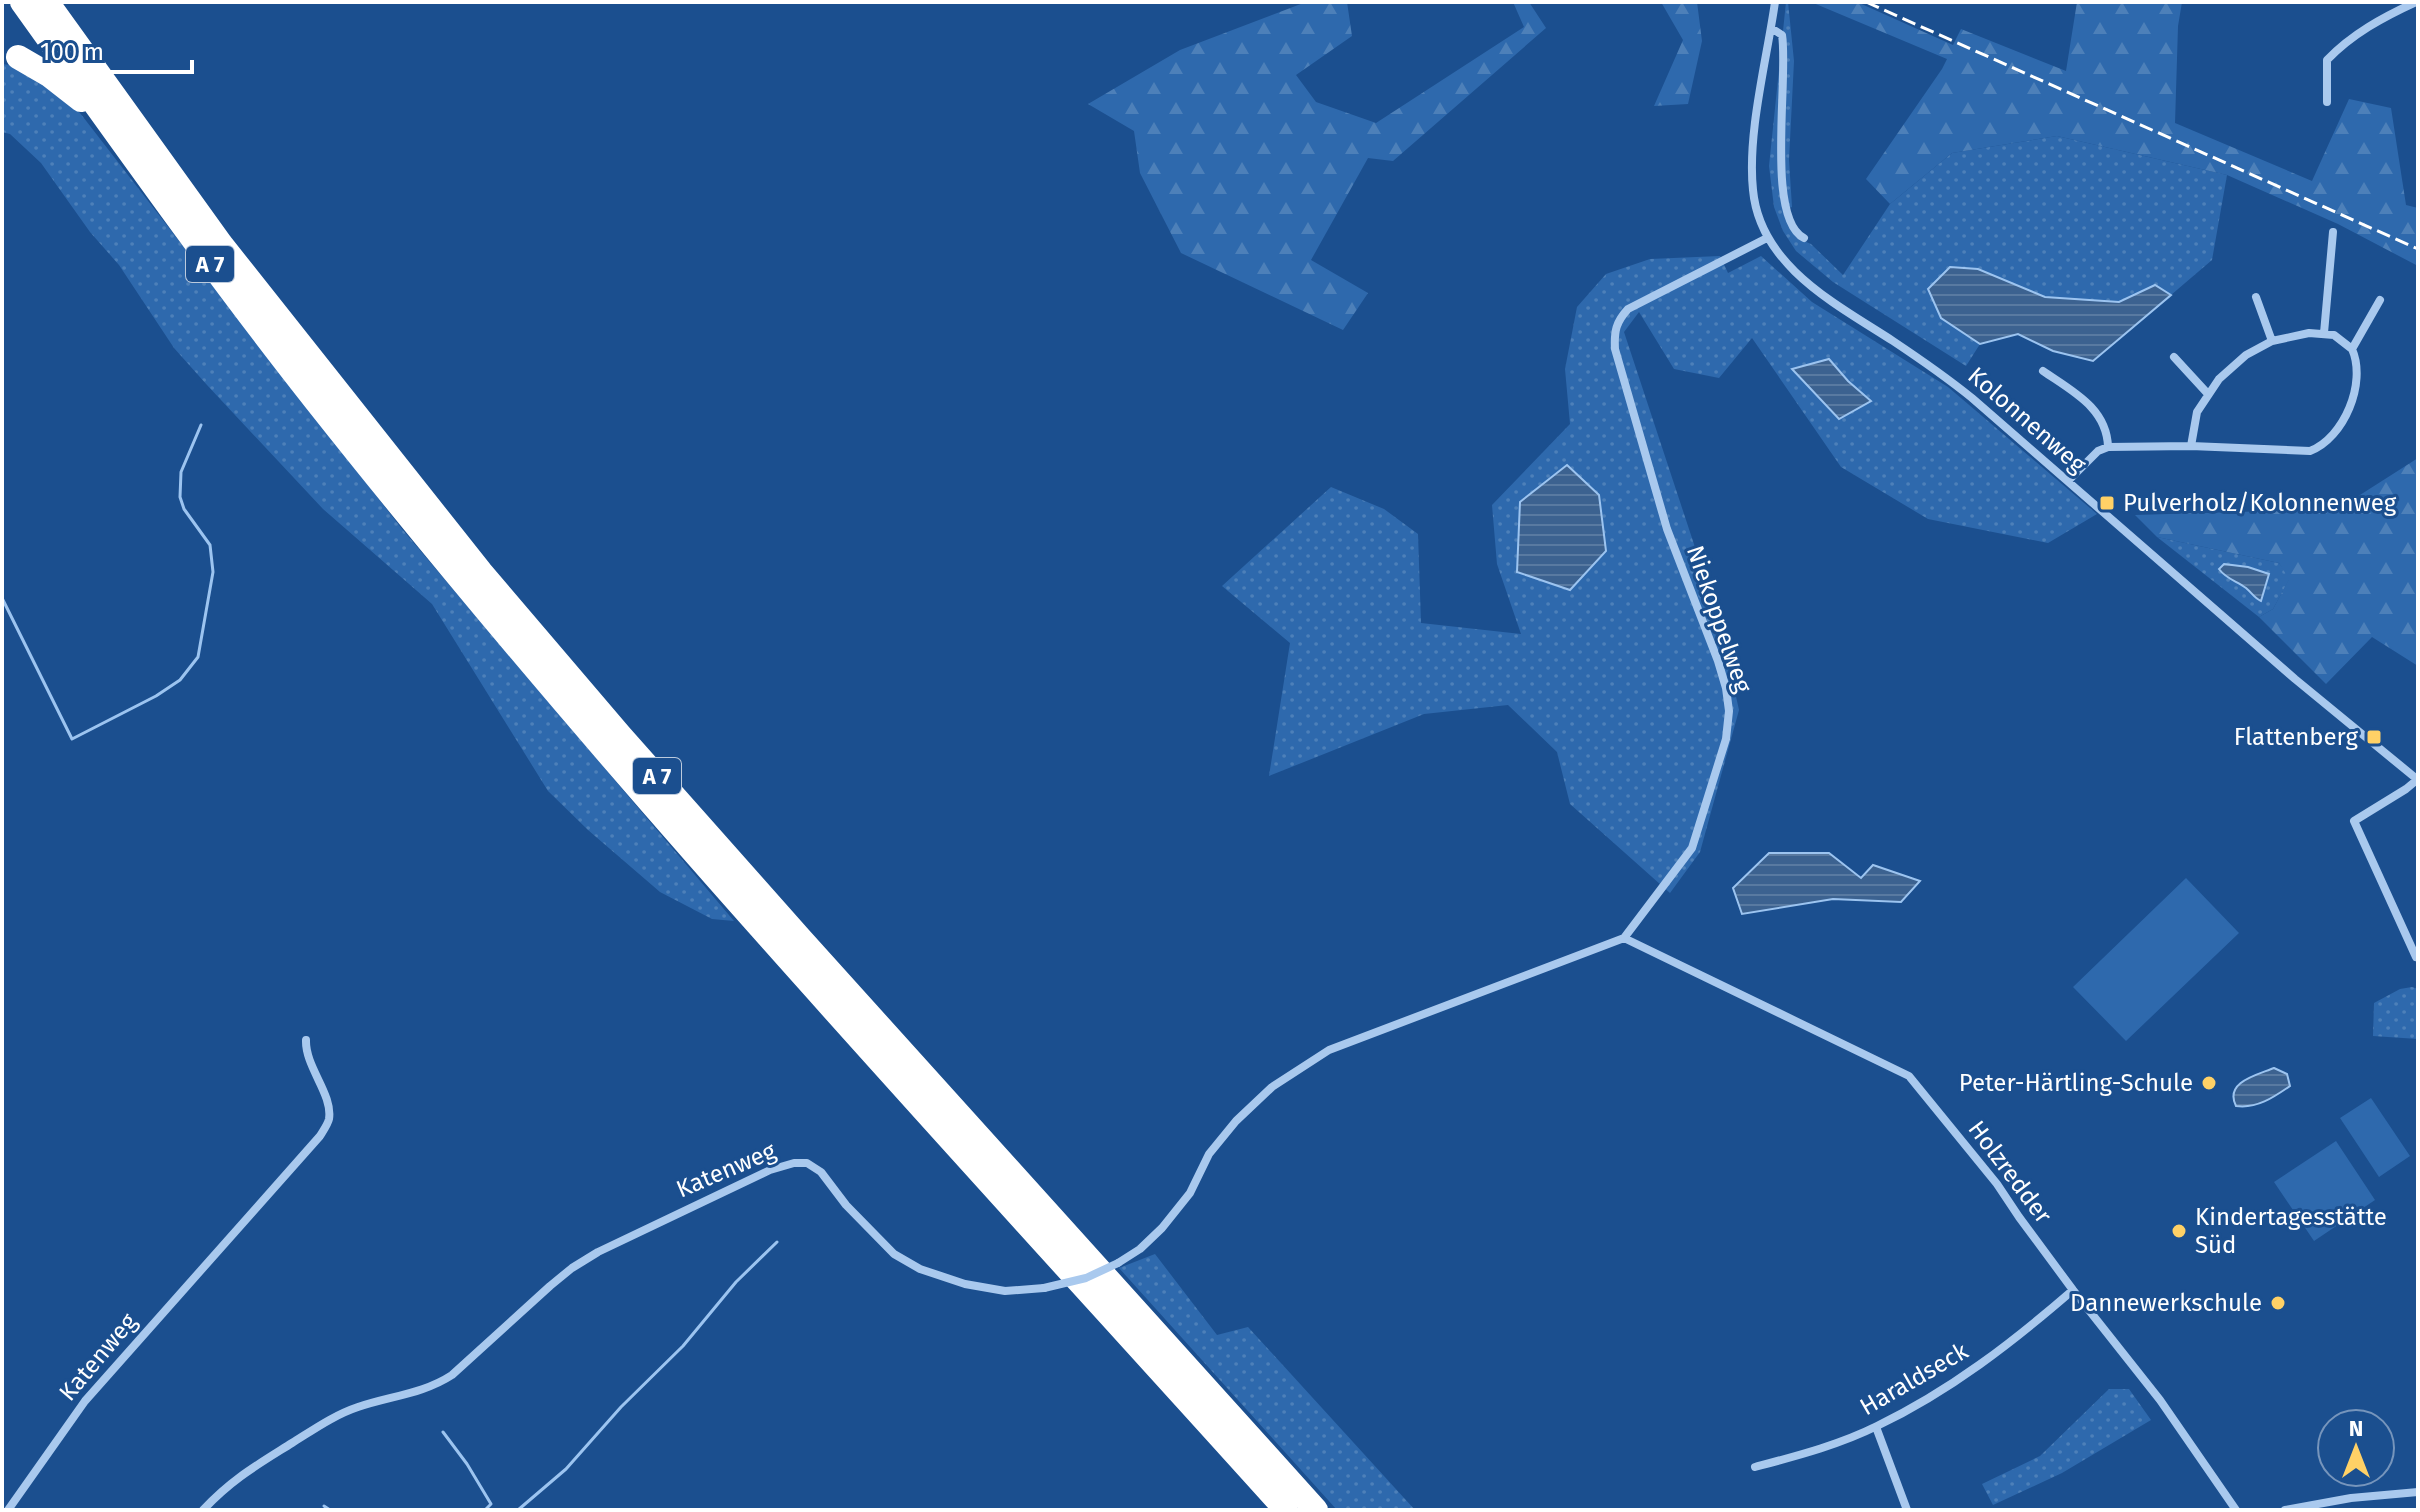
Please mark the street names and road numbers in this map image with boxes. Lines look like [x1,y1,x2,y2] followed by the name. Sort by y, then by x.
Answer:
[186,246,234,282] road number: A 7
[1962,361,2092,479] street label: Kolonnenweg
[1681,542,1757,697] street label: Niekoppelweg
[633,758,681,794] road number: A 7
[1962,1115,2058,1229] street label: Holzredder
[672,1136,780,1203] street label: Katenweg
[53,1307,143,1406] street label: Katenweg
[1855,1337,1974,1421] street label: Haraldseck

